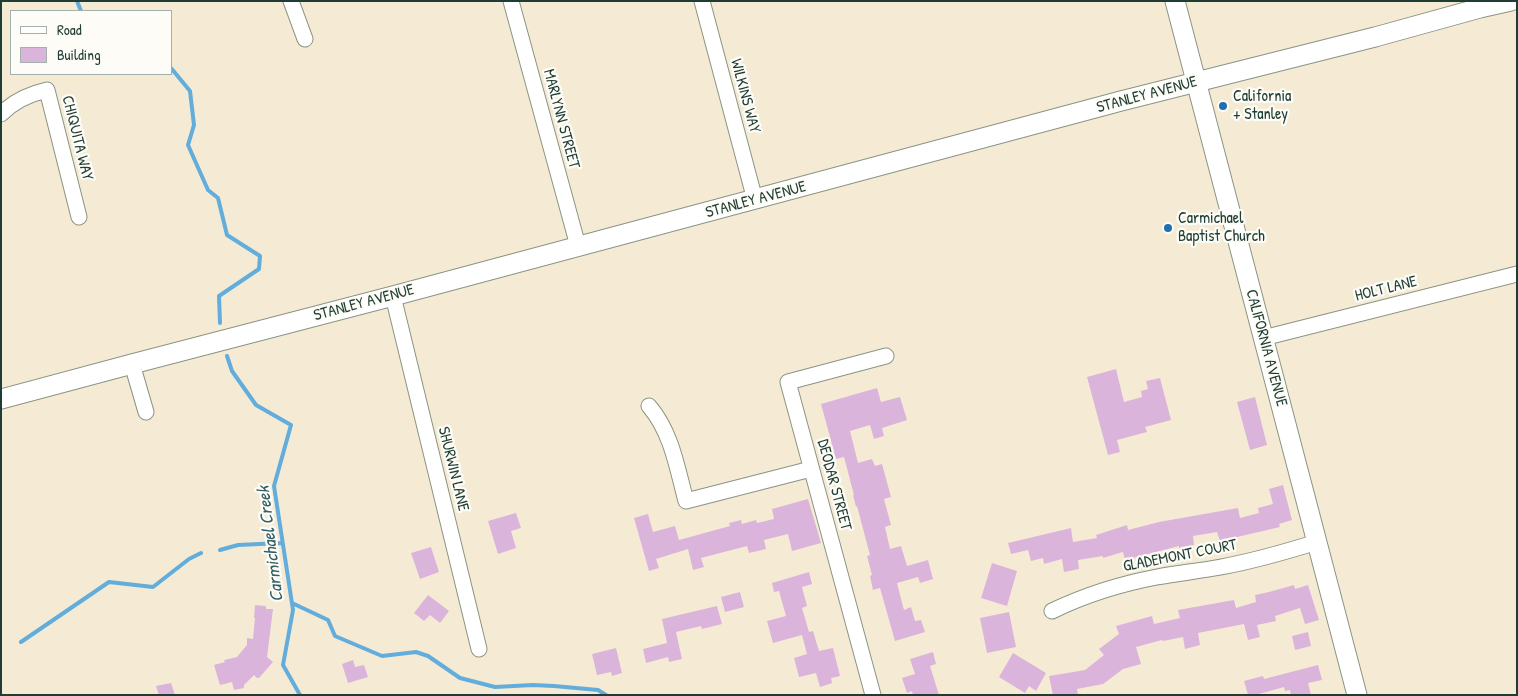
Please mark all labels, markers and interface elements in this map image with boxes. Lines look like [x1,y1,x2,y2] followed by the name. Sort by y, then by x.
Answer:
[10,10,172,75] legend
[57,19,82,40] text: Road
[57,44,101,65] text: Building
[726,57,764,135] street label: WILKINS WAY
[539,67,583,171] street label: MARLYNN STREET
[1095,72,1199,118] street label: STANLEY AVENUE
[1233,87,1291,125] place label: California + Stanley
[57,94,97,182] street label: CHIQUITA WAY
[1217,100,1229,112] marker: California + Stanley
[704,177,808,223] street label: STANLEY AVENUE
[1178,209,1265,247] place label: Carmichael Baptist Church
[1162,222,1174,234] marker: Carmichael Baptist Church
[1353,272,1419,306] street label: HOLT LANE
[312,280,416,326] street label: STANLEY AVENUE
[1241,287,1291,409] street label: CALIFORNIA AVENUE
[433,425,473,513] street label: SHURWIN LANE
[813,437,855,533] street label: DEODAR STREET
[253,485,289,603] water label: Carmichael Creek
[1122,536,1238,576] street label: GLADEMONT COURT

